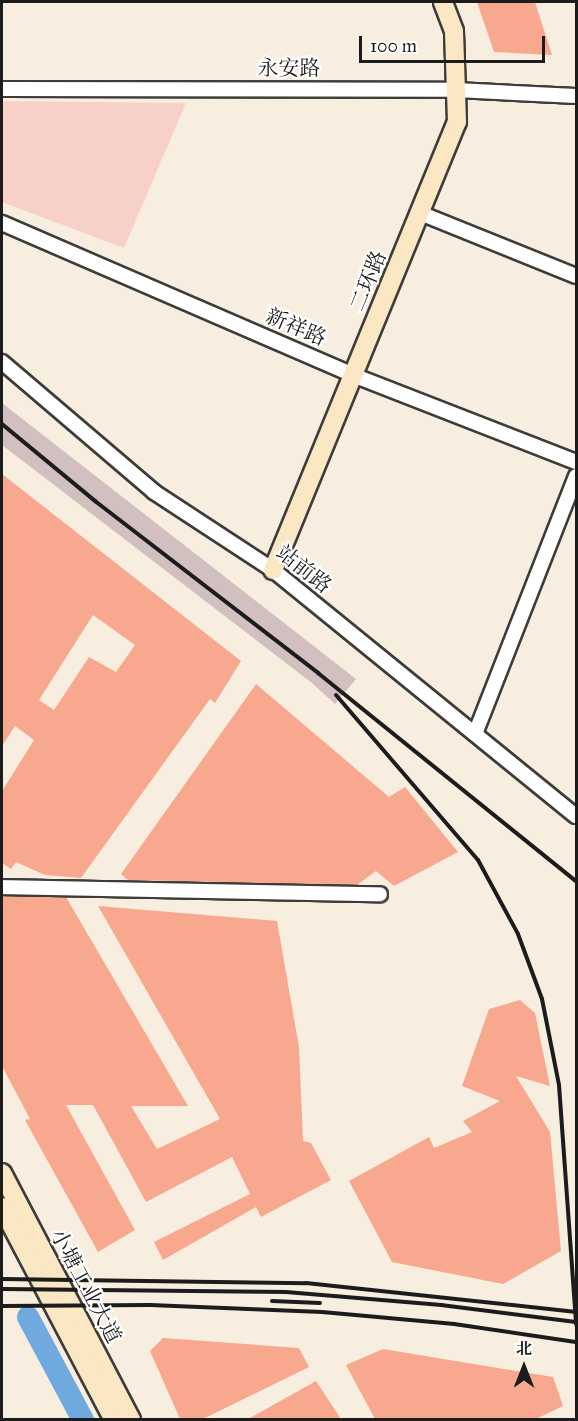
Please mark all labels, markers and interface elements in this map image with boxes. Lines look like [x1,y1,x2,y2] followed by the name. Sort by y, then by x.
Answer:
[362,24,548,62] scale bar
[370,35,417,57] text: 100 m
[258,55,320,81] street label: 永安路
[345,247,391,315] street label: 二环路
[262,303,330,351] street label: 新祥路
[271,540,337,598] street label: 站前路
[45,1224,127,1348] street label: 小塘工业大道
[494,1337,554,1397] north arrow
[516,1339,532,1358] text: 北

